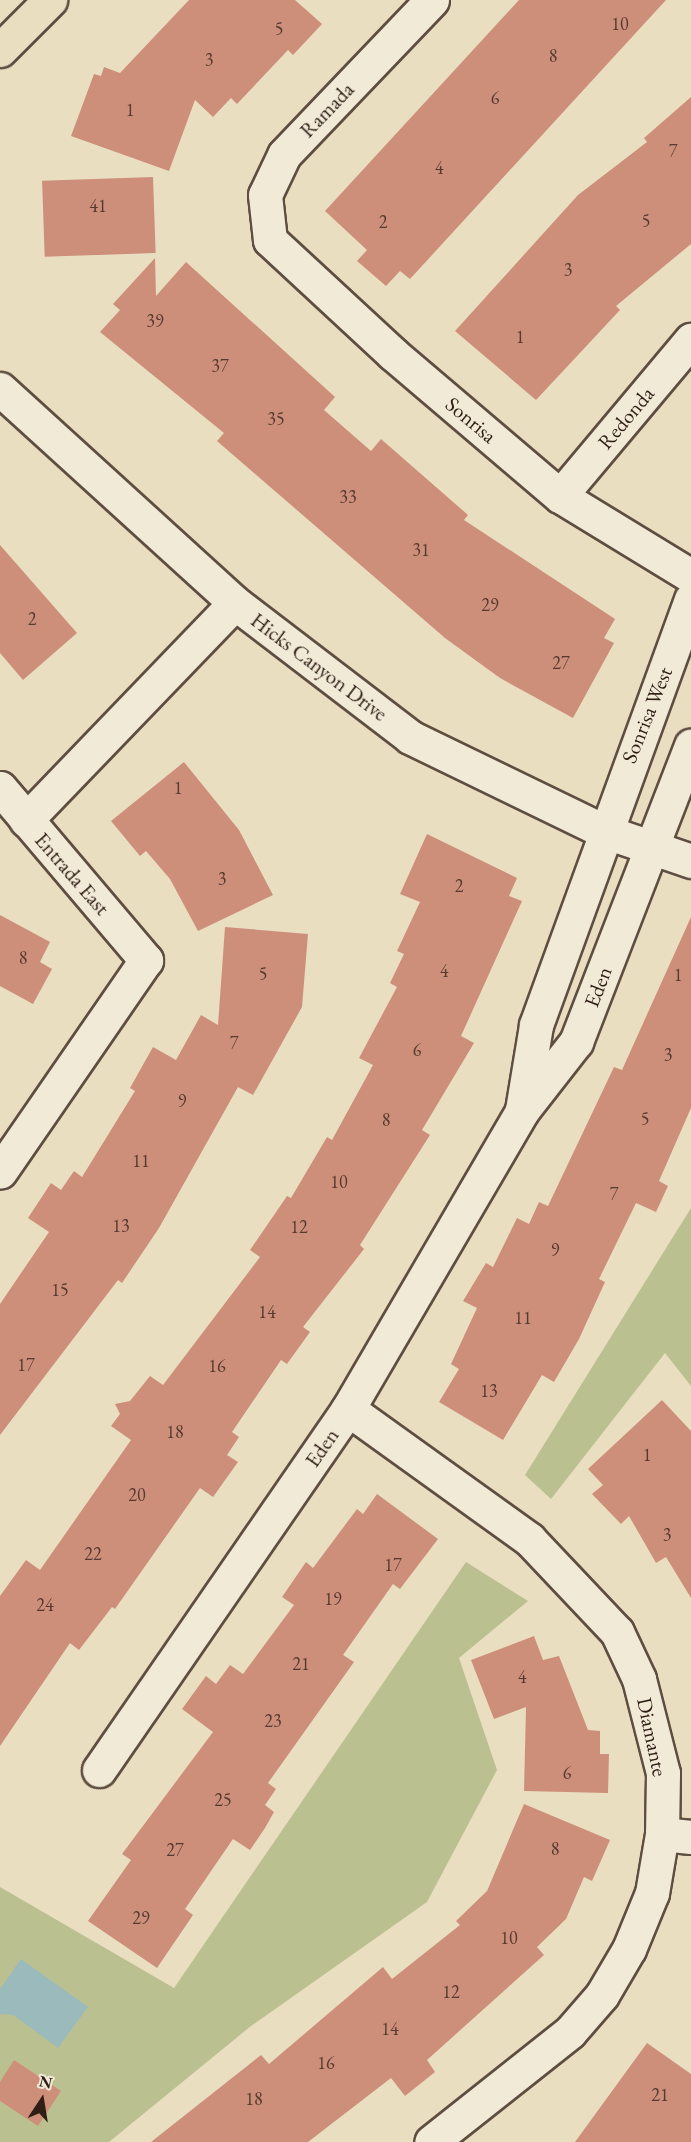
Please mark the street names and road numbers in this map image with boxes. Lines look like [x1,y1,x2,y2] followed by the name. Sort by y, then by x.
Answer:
[295,77,359,143] street label: Ramada
[593,382,659,454] street label: Redonda
[440,392,502,448] street label: Sonrisa
[246,608,392,726] street label: Hicks Canyon Drive
[616,663,678,767] street label: Sonrisa West
[29,828,115,920] street label: Entrada East
[579,963,617,1011] street label: Eden
[300,1424,344,1472] street label: Eden
[631,1695,673,1779] street label: Diamante

